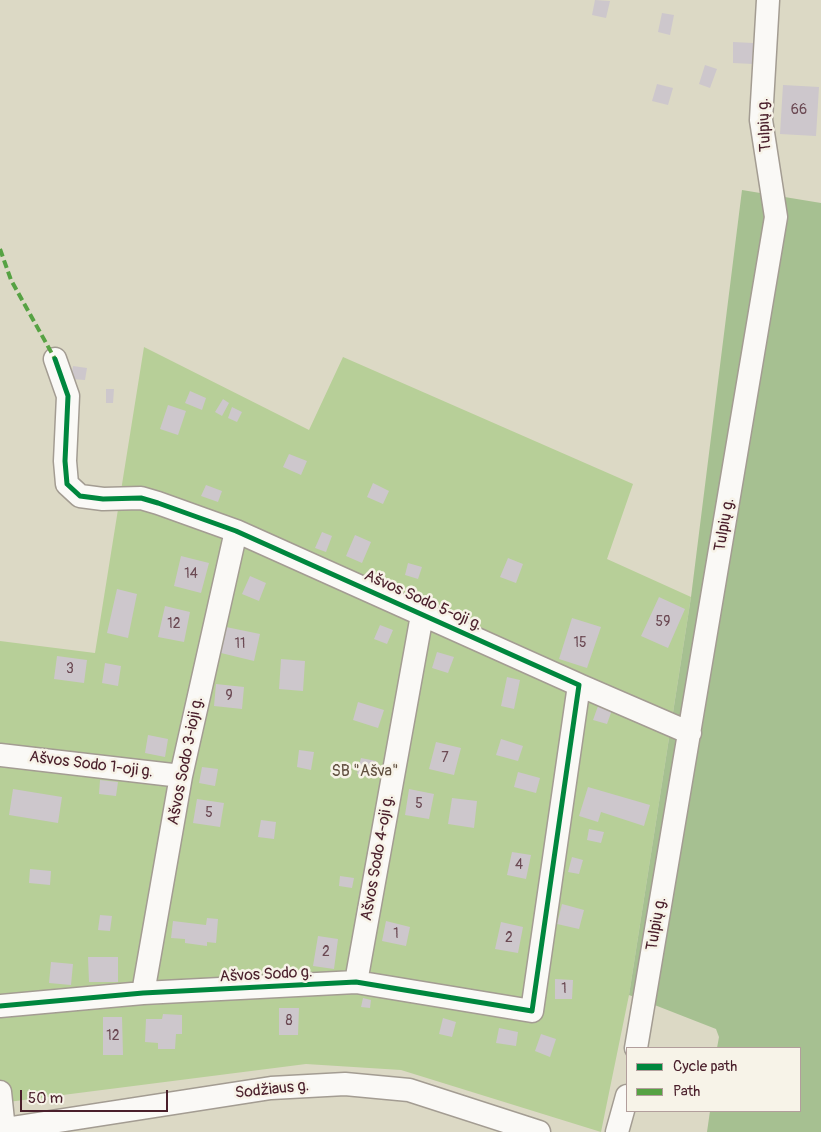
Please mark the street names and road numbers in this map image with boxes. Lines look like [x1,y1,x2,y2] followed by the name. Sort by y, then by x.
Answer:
[754,98,776,152] street label: Tulpių g.
[711,497,739,553] street label: Tulpių g.
[361,566,485,636] street label: Ašvos Sodo 5-oji g.
[164,695,208,827] street label: Ašvos Sodo 3-ioji g.
[28,748,154,782] street label: Ašvos Sodo 1-oji g.
[357,793,399,923] street label: Ašvos Sodo 4-oji g.
[643,896,671,952] street label: Tulpių g.
[219,963,313,987] street label: Ašvos Sodo g.
[234,1077,310,1103] street label: Sodžiaus g.

